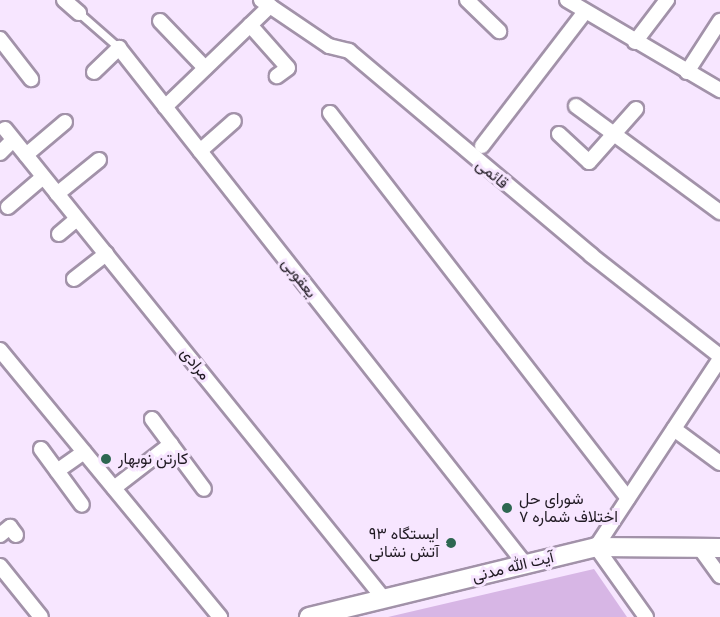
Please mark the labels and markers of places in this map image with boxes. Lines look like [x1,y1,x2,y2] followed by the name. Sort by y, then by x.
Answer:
[118,449,188,469] place label: کارتن نوبهار
[99,452,113,466] marker: کارتن نوبهار
[519,489,618,527] place label: شورای حل اختلاف شماره ۷
[500,501,514,515] marker: شورای حل اختلاف شماره ۷
[369,524,439,562] place label: ایستگاه ۹۳ آتش نشانی
[444,536,458,550] marker: ایستگاه ۹۳ آتش نشانی

